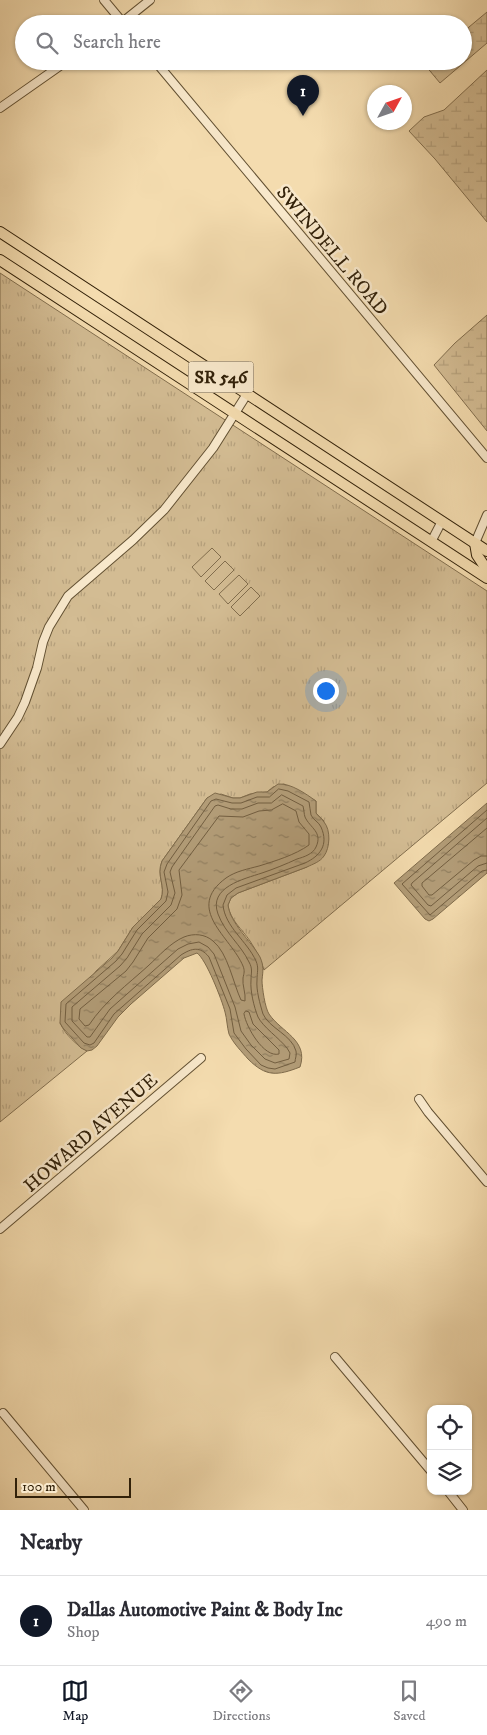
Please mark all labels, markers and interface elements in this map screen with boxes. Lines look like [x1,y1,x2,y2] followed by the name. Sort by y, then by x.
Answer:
[15,15,472,70] search box
[33,29,61,57] icon: search
[73,31,161,54] text: Search here
[287,75,319,116] pin: 1
[367,85,412,130] north arrow
[271,182,393,320] street label: SWINDELL ROAD
[188,362,254,392] road number: SR 546
[313,678,339,704] your location
[19,1069,163,1197] street label: HOWARD AVENUE
[427,1405,472,1495] map controls
[427,1405,472,1450] button: locate
[427,1450,472,1495] button: layers
[15,1475,131,1498] scale bar
[22,1478,56,1496] text: 100 m
[20,1530,82,1556] text: Nearby
[67,1599,343,1622] text: Dallas Automotive Paint & Body Inc
[33,1611,39,1631] text: 1
[426,1611,467,1631] text: 490 m
[67,1622,100,1642] text: Shop
[61,1677,89,1725] tab: Map
[212,1677,270,1725] tab: Directions
[393,1677,426,1725] tab: Saved

